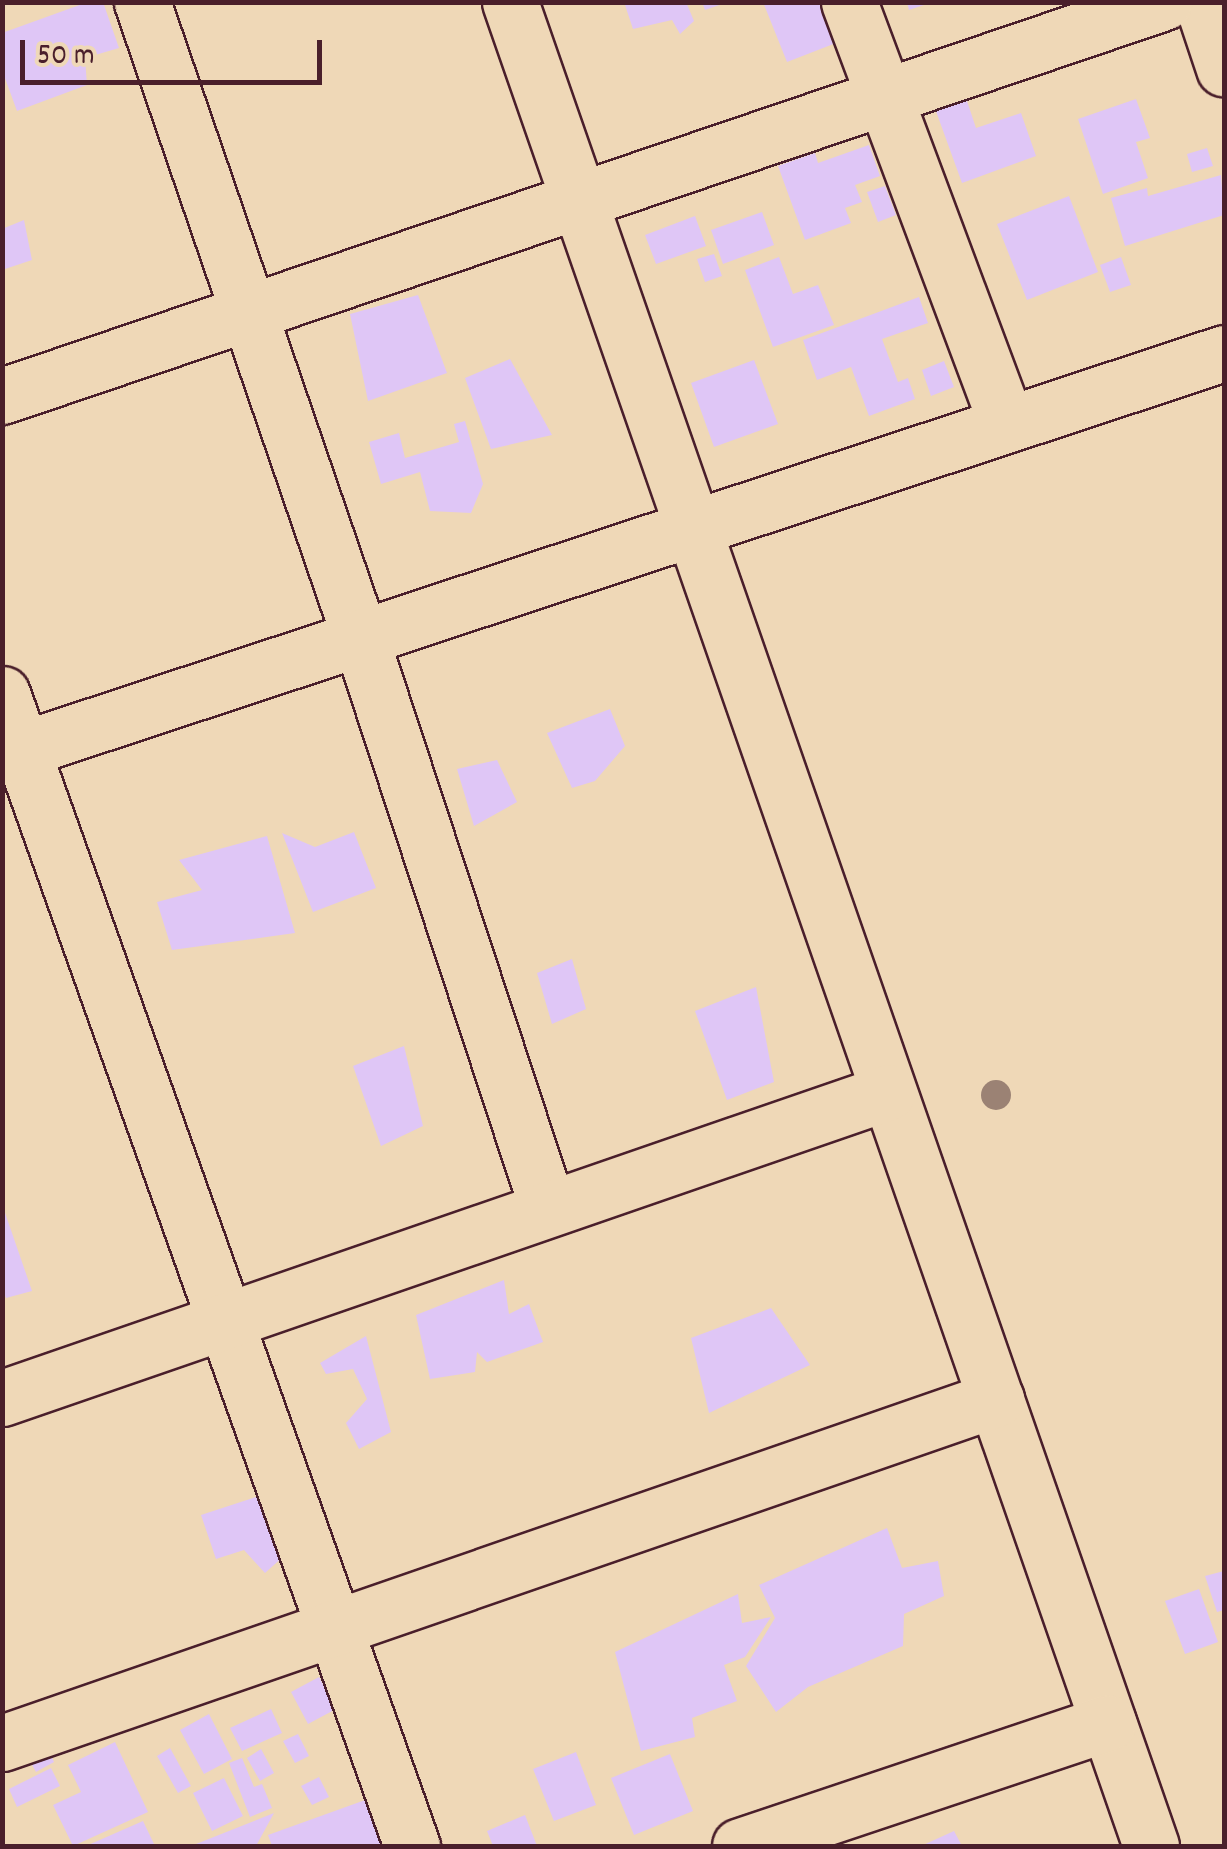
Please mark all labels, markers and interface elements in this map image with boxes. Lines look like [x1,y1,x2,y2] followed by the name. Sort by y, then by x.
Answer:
[25,20,328,82] scale bar
[37,36,95,79] text: 50 m

